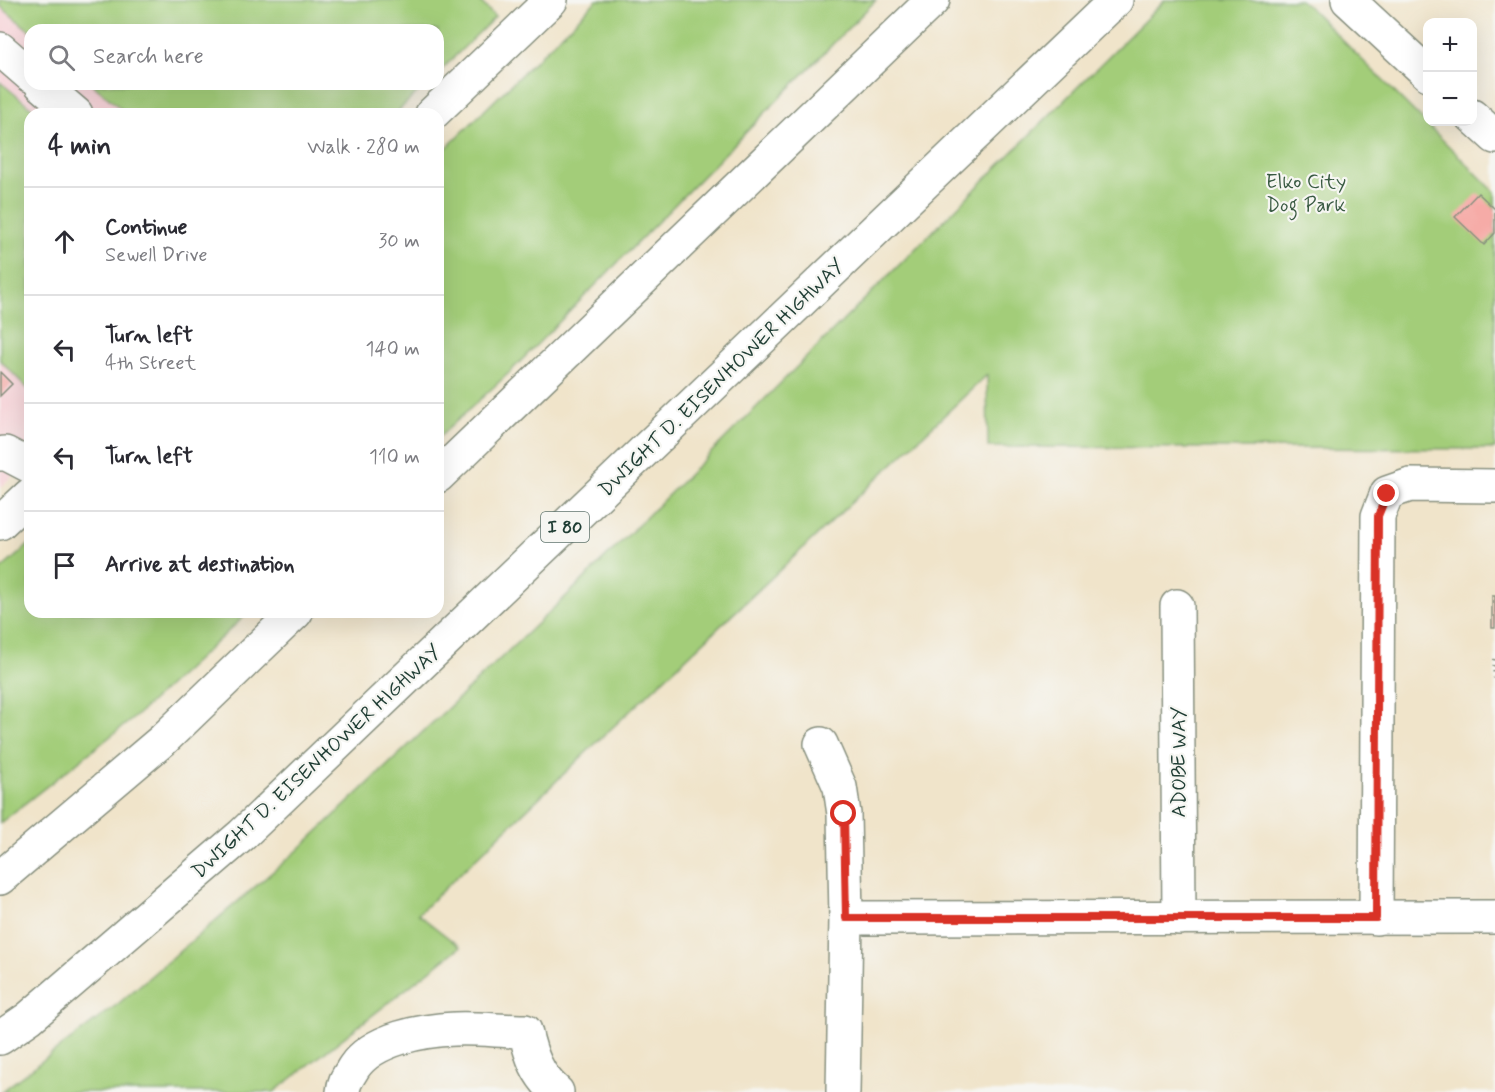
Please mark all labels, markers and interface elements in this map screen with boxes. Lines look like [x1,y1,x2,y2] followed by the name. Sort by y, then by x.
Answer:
[1423,18,1477,126] map controls
[1423,18,1477,72] button: +
[24,24,444,90] search box
[45,41,78,74] icon: search
[93,43,204,71] text: Search here
[1423,72,1477,126] button: −
[48,130,111,164] text: 4 min
[307,134,420,161] text: Walk · 280 m
[1266,169,1346,221] park label: Elko City Dog Park
[105,214,187,242] text: Continue
[48,225,81,258] icon: ahead
[378,228,420,255] text: 30 m
[105,242,207,269] text: Sewell Drive
[593,253,851,503] street label: DWIGHT D. EISENHOWER HIGHWAY
[105,322,193,350] text: Turn left
[48,333,81,366] icon: left
[366,336,420,363] text: 140 m
[105,350,196,377] text: 4th Street
[48,441,81,474] icon: left
[105,443,193,471] text: Turn left
[369,444,420,471] text: 110 m
[1373,480,1399,506] route end
[541,512,589,542] road number: I 80
[48,549,81,582] icon: arrive
[105,551,295,579] text: Arrive at destination
[186,639,448,885] street label: DWIGHT D. EISENHOWER HIGHWAY
[1166,707,1193,817] street label: ADOBE WAY
[830,800,856,826] route start

